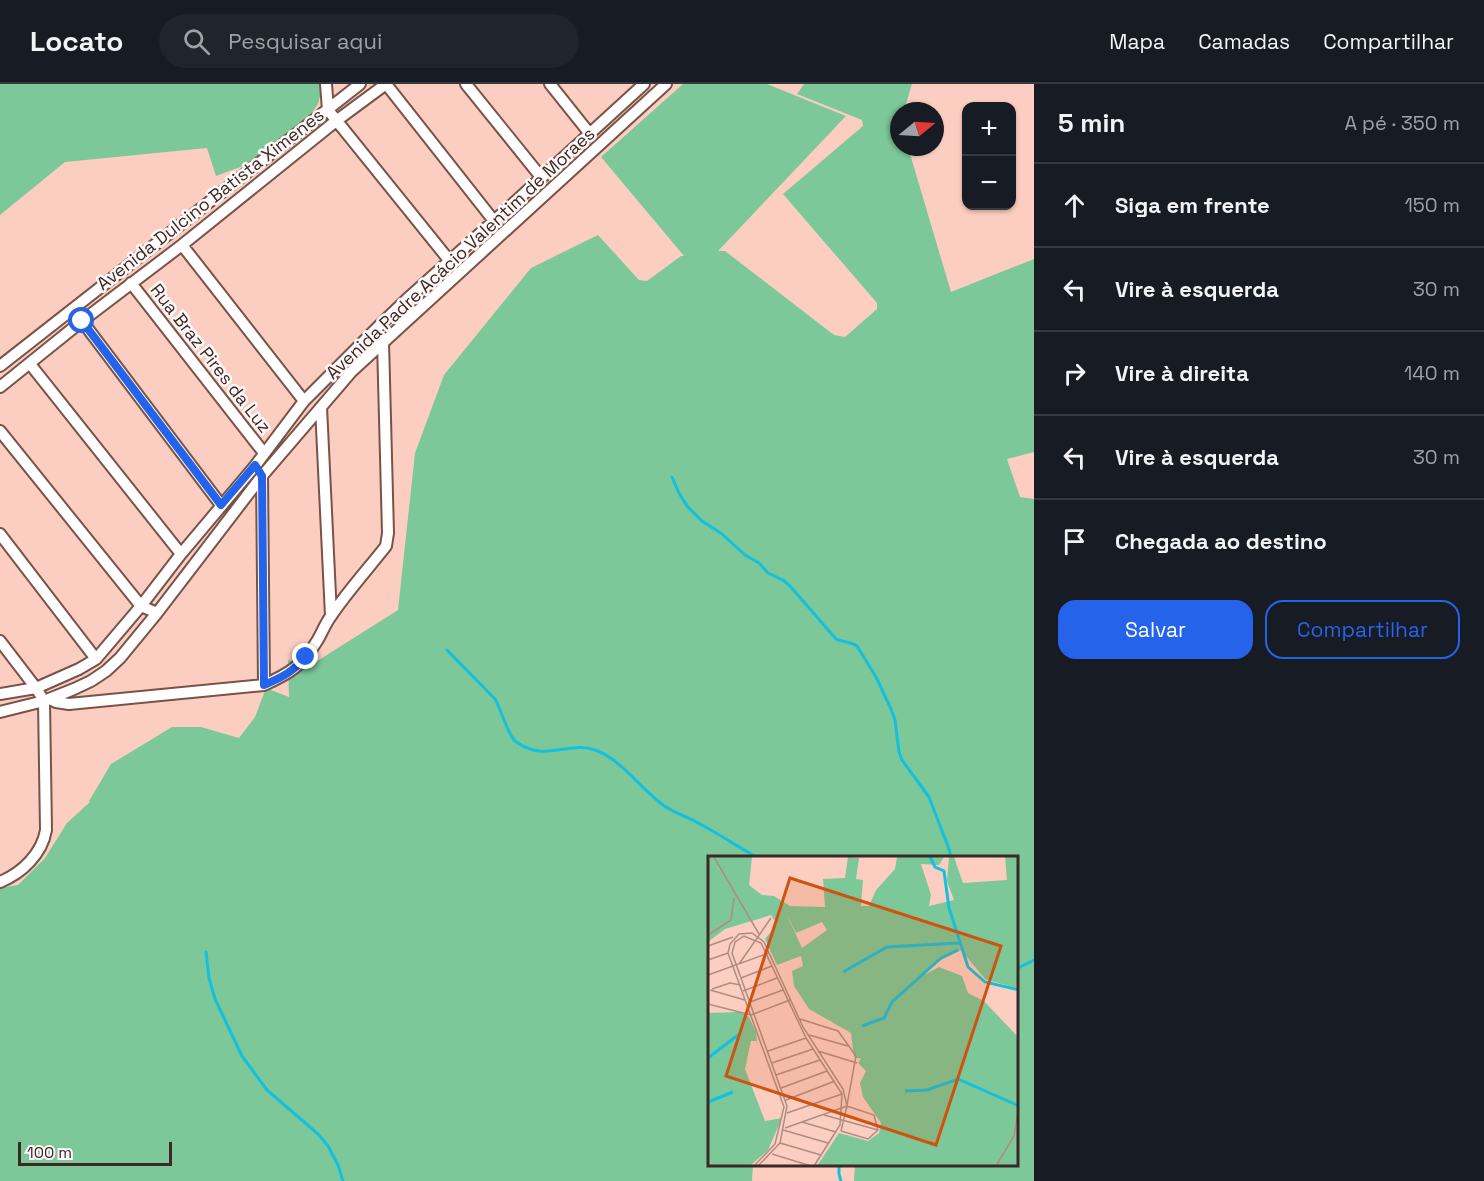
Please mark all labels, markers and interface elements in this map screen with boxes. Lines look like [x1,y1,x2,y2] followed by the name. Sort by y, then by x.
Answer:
[159,14,579,68] search box
[30,23,123,59] text: Locato
[180,25,213,58] icon: search
[228,27,382,55] text: Pesquisar aqui
[1109,28,1165,55] text: Mapa
[1198,28,1290,55] text: Camadas
[1323,28,1454,55] text: Compartilhar
[890,102,944,156] north arrow
[962,102,1016,210] map controls
[962,102,1016,156] button: +
[92,103,328,295] street label: Avenida Dulcino Batista Ximenes
[1058,106,1125,140] text: 5 min
[1345,110,1460,136] text: A pé · 350 m
[321,122,599,384] street label: Avenida Padre Acácio Valentim de Moraes
[962,156,1016,210] button: −
[1058,189,1091,222] icon: ahead
[1115,191,1270,219] text: Siga em frente
[1405,192,1460,218] text: 150 m
[1058,273,1091,306] icon: left
[1115,275,1279,303] text: Vire à esquerda
[1413,276,1460,302] text: 30 m
[146,279,276,437] street label: Rua Braz Pires da Luz
[68,307,94,333] route start
[1058,357,1091,390] icon: right
[1115,359,1249,387] text: Vire à direita
[1404,360,1460,386] text: 140 m
[1058,441,1091,474] icon: left
[1115,443,1279,471] text: Vire à esquerda
[1413,444,1460,470] text: 30 m
[1058,525,1091,558] icon: arrive
[1115,527,1327,555] text: Chegada ao destino
[1058,600,1253,659] button: Salvar
[1265,600,1460,659] button: Compartilhar
[292,643,318,669] route end
[708,856,1019,1166] inset map
[18,1139,172,1166] scale bar
[27,1142,72,1163] text: 100 m

